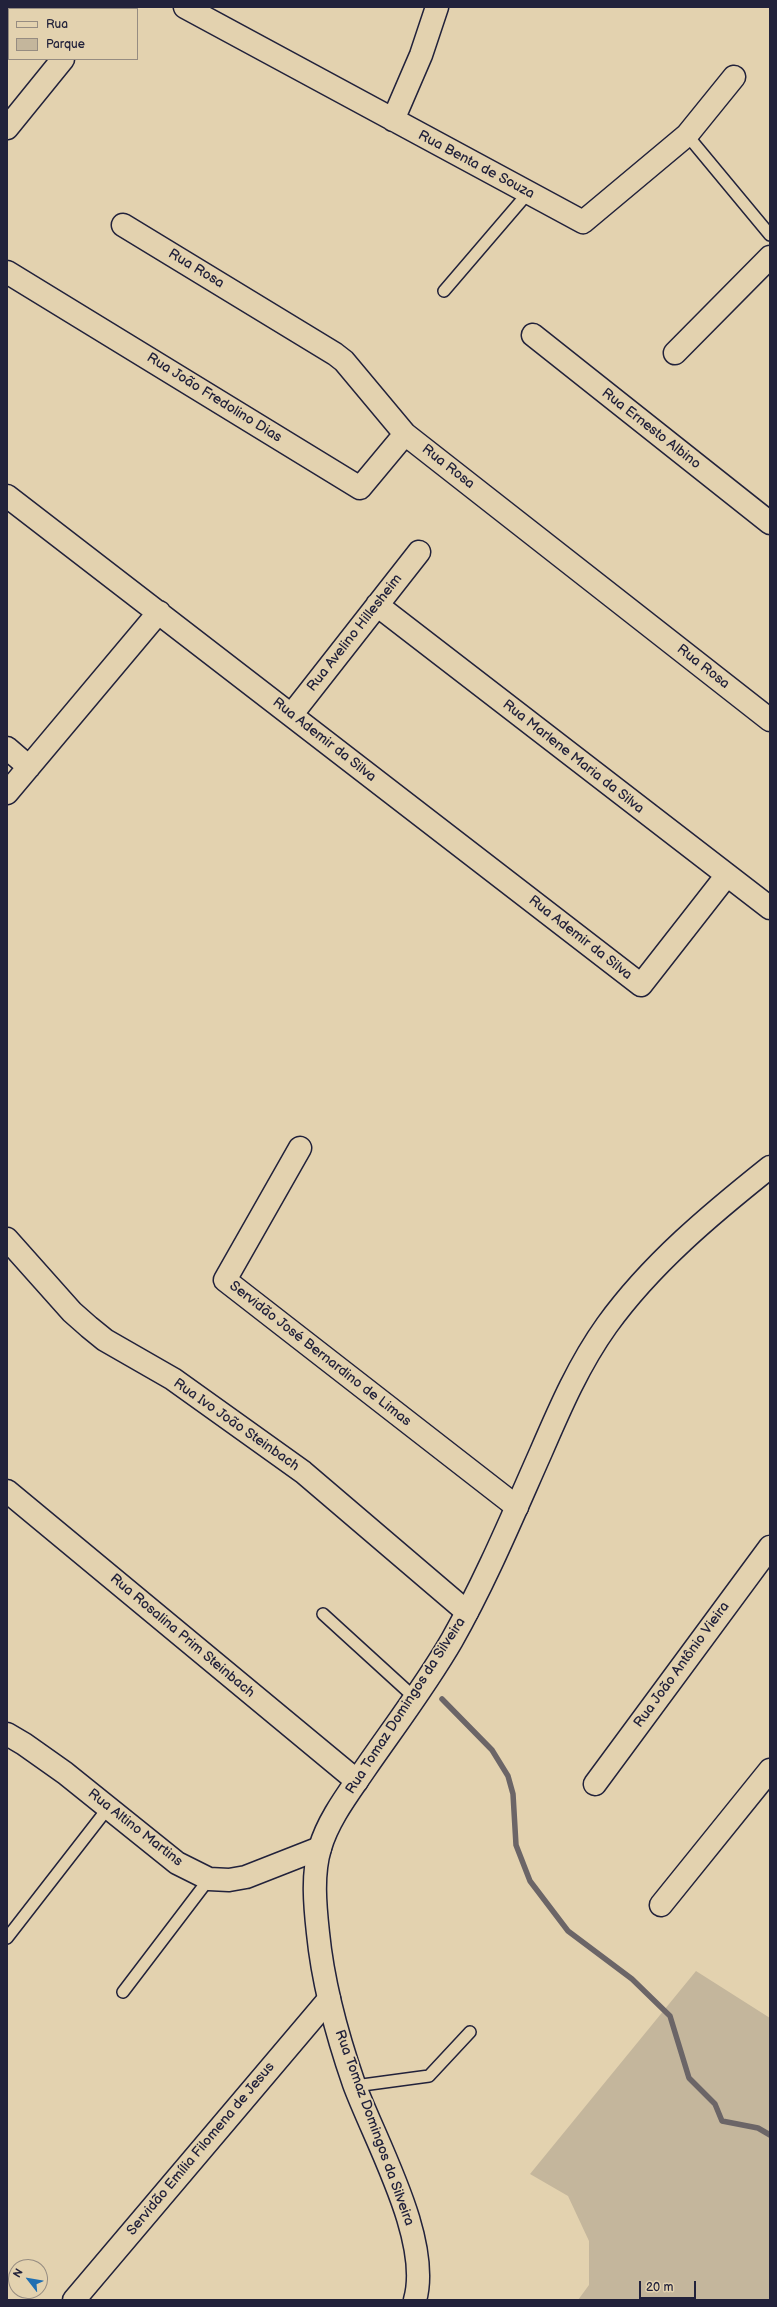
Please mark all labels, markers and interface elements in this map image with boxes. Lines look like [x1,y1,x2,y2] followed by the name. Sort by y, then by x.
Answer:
[8,8,138,60] legend
[46,17,68,32] text: Rua
[46,37,85,52] text: Parque
[415,127,537,203] street label: Rua Benta de Souza
[165,246,227,292] street label: Rua Rosa
[143,350,285,446] street label: Rua João Fredolino Dias
[598,385,704,473] street label: Rua Ernesto Albino
[418,441,478,493] street label: Rua Rosa
[304,571,406,695] street label: Rua Avelino Hillesheim
[673,641,733,693] street label: Rua Rosa
[269,694,379,786] street label: Rua Ademir da Silva
[499,697,647,817] street label: Rua Marlene Maria da Silva
[525,892,635,984] street label: Rua Ademir da Silva
[226,1278,414,1430] street label: Servidão José Bernardino de Limas
[170,1375,302,1475] street label: Rua Ivo João Steinbach
[106,1571,258,1701] street label: Rua Rosalina Prim Steinbach
[631,1599,733,1731] street label: Rua João Antônio Vieira
[343,1615,469,1797] street label: Rua Tomaz Domingos da Silveira
[84,1786,186,1870] street label: Rua Altino Martins
[331,2028,417,2228] street label: Rua Tomaz Domingos da Silveira
[124,2059,278,2239] street label: Servidão Emília Filomena de Jesus
[8,2259,48,2299] north arrow
[10,2266,26,2280] text: N
[641,2273,698,2299] scale bar
[646,2280,673,2295] text: 20 m

